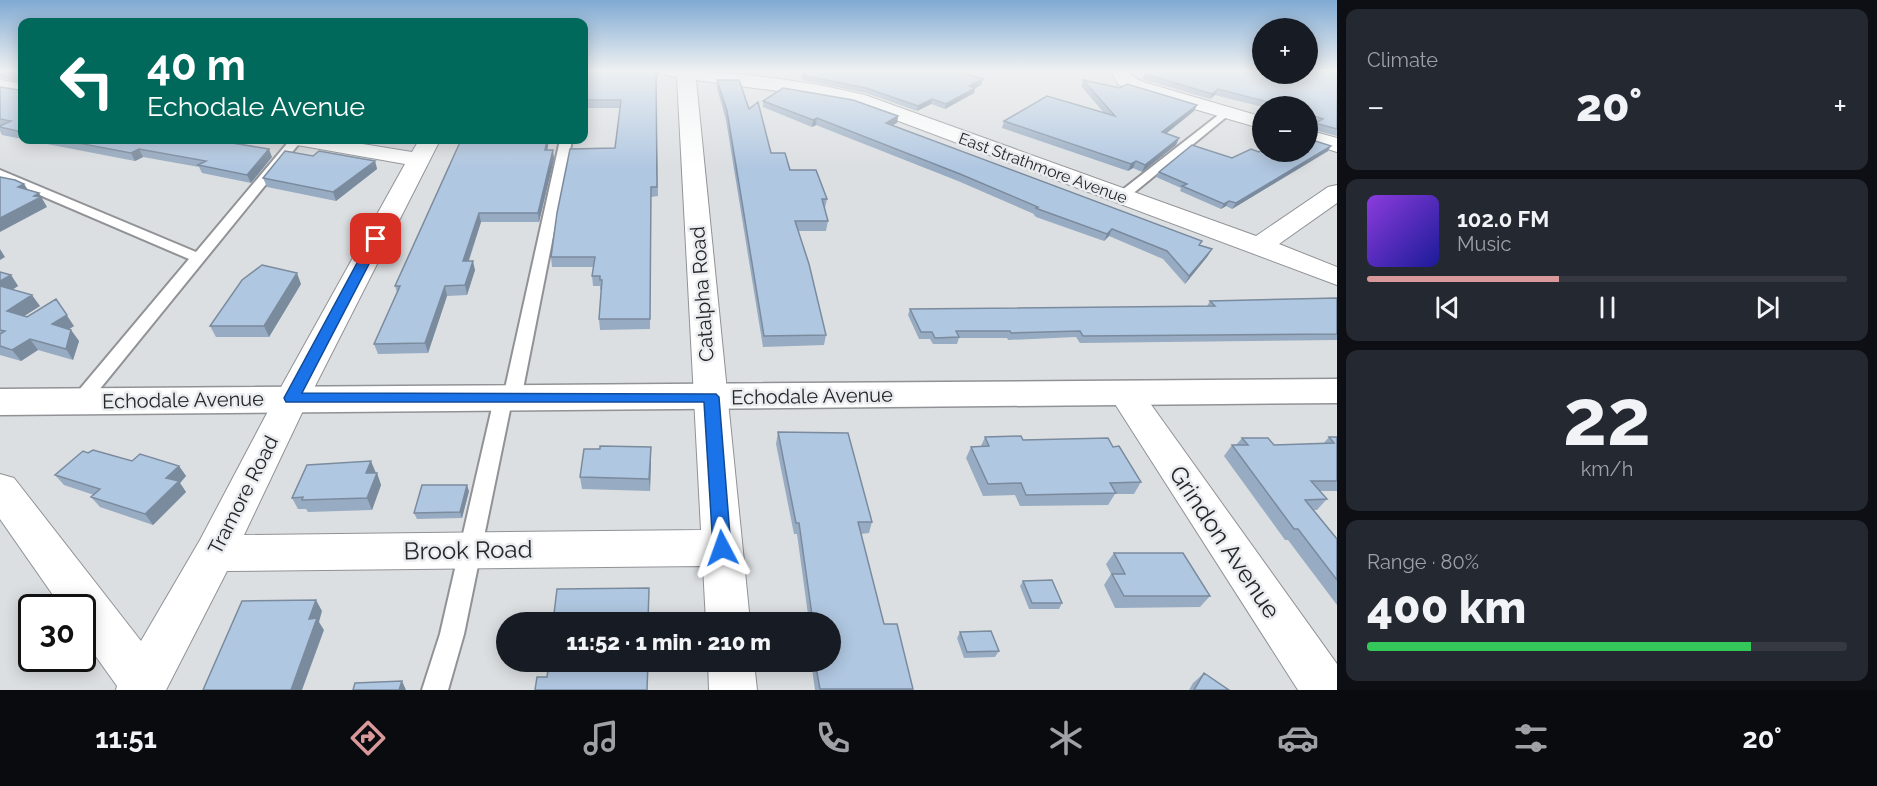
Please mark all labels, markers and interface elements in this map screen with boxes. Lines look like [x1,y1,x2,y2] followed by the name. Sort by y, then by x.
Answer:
[1252,18,1318,162] map controls
[1252,18,1318,84] button: +
[147,41,246,90] text: 40 m
[48,42,126,120] icon: left
[1367,48,1438,72] text: Climate
[1576,79,1642,132] text: 20°
[1367,87,1385,126] text: −
[1833,87,1847,126] text: +
[147,91,365,122] text: Echodale Avenue
[1252,96,1318,162] button: −
[956,129,1130,207] street label: East Strathmore Avenue
[1457,206,1549,232] text: 102.0 FM
[350,213,401,264] pin
[359,222,392,255] icon: arrive
[685,226,719,362] street label: Catalpha Road
[1457,232,1511,256] text: Music
[1431,291,1464,324] icon: previous
[1591,291,1624,324] icon: pause
[1751,291,1784,324] icon: next
[1563,372,1651,463] text: 22
[731,383,893,409] street label: Echodale Avenue
[102,387,264,413] street label: Echodale Avenue
[203,432,283,558] street label: Tramore Road
[1581,457,1633,481] text: km/h
[1163,460,1287,624] street label: Grindon Avenue
[690,516,754,580] position arrow
[403,534,533,566] street label: Brook Road
[1367,550,1479,574] text: Range · 80%
[1367,581,1526,634] text: 400 km
[18,594,96,672] speed limit sign: 30
[566,629,771,655] text: 11:52 · 1 min · 210 m
[347,717,389,759] icon: directions
[580,717,622,759] icon: music
[812,717,854,759] icon: phone
[1045,717,1087,759] icon: climate
[1277,717,1319,759] icon: car
[1510,717,1552,759] icon: filters
[95,723,157,754] text: 11:51
[1743,723,1782,754] text: 20°

